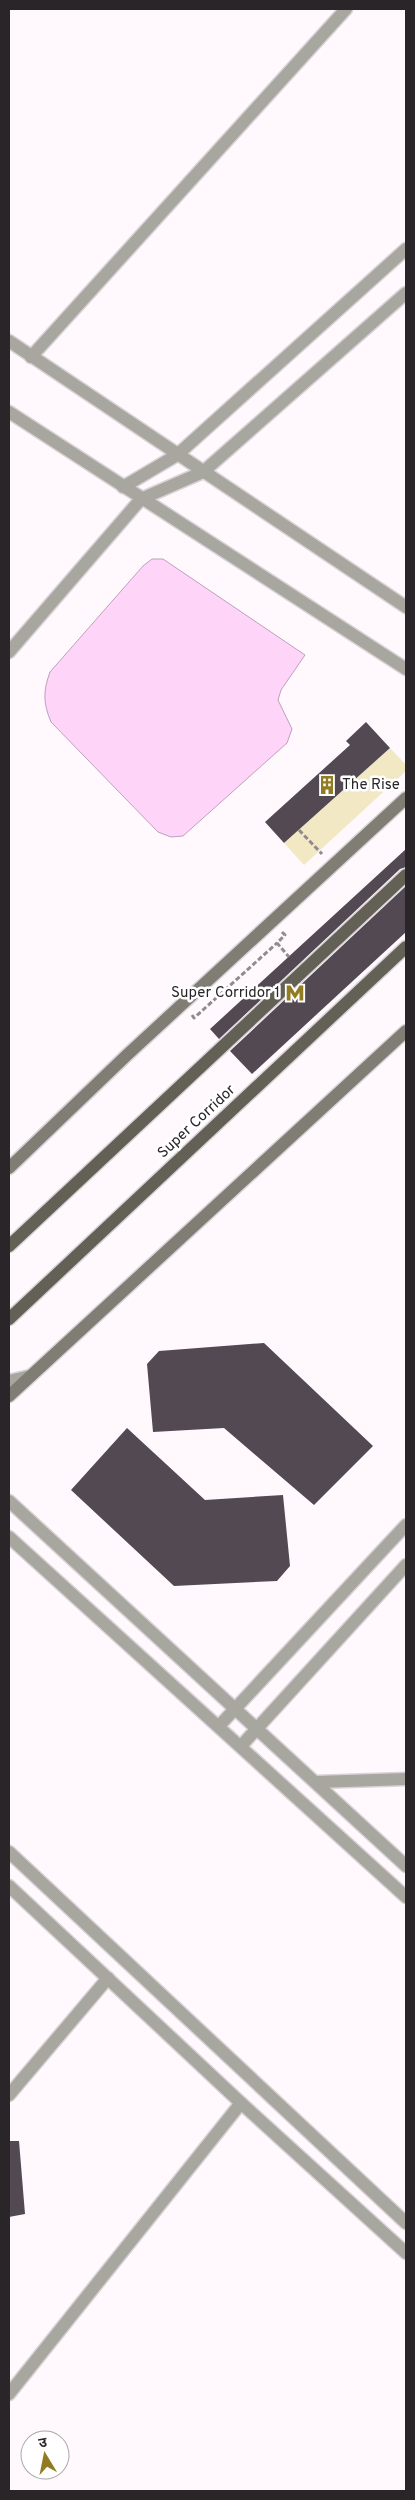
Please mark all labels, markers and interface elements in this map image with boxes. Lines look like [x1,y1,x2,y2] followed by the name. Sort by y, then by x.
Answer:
[316,774,338,796] building icon: The Rise
[342,776,400,795] place label: The Rise
[284,982,306,1004] metro station icon: Super Corridor 1
[171,984,280,1003] place label: Super Corridor 1
[154,1081,240,1163] street label: Super Corridor
[20,2430,70,2480] north arrow
[37,2434,49,2453] text: उ

